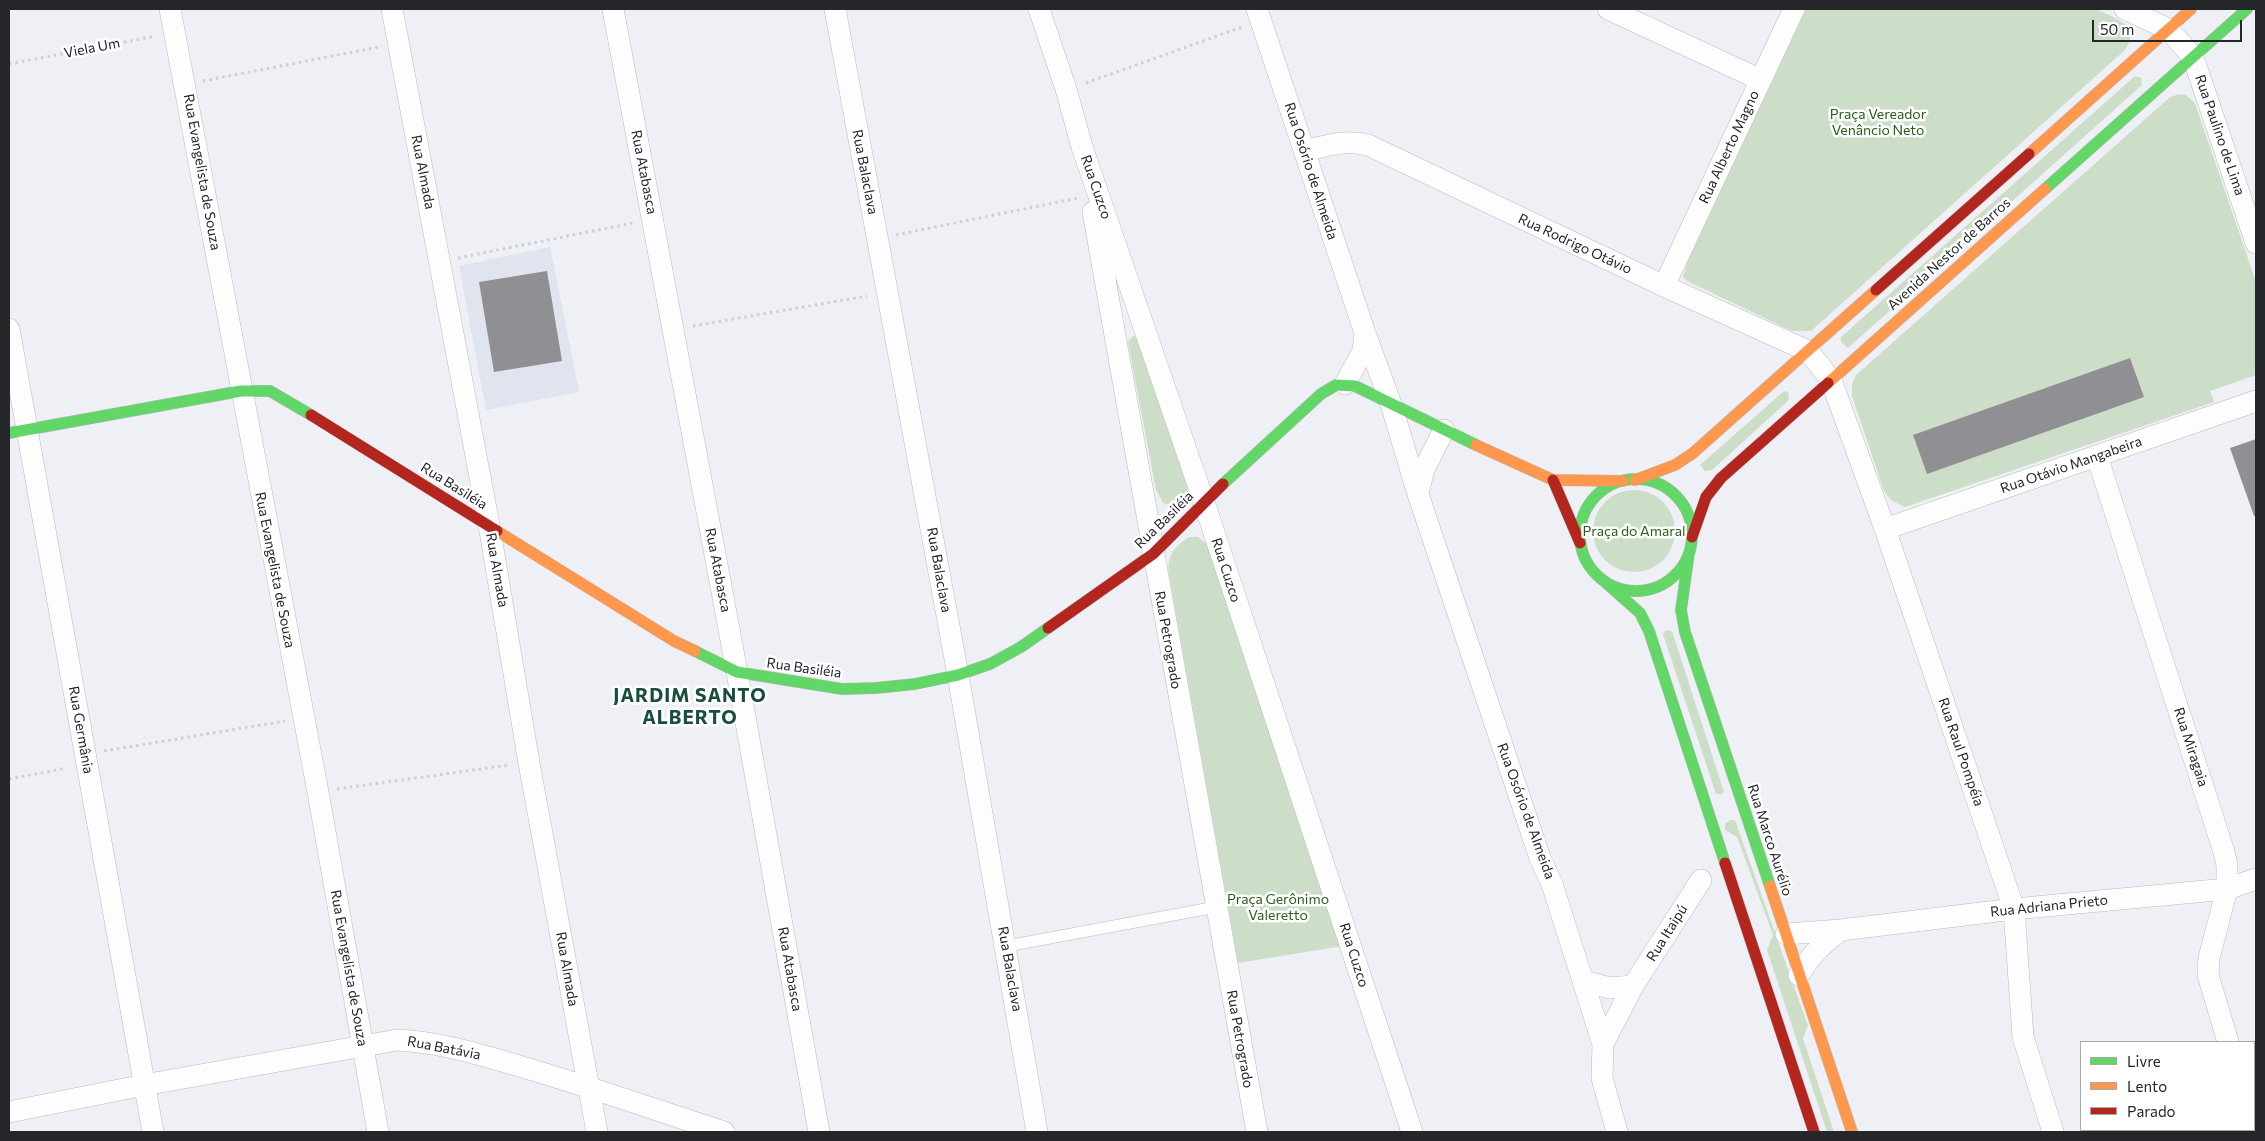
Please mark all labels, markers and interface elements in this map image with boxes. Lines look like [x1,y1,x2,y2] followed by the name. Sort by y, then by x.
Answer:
[2095,10,2245,42] scale bar
[2100,20,2134,38] text: 50 m
[63,34,121,62] street label: Viela Um
[2191,72,2249,198] street label: Rua Paulino de Lima
[1695,88,1763,206] street label: Rua Alberto Magno
[180,92,224,252] street label: Rua Evangelista de Souza
[1281,100,1341,242] street label: Rua Osório de Almeida
[1830,106,1926,138] park label: Praça Vereador Venâncio Neto
[628,128,660,216] street label: Rua Atabasca
[849,128,881,216] street label: Rua Balaclava
[408,133,438,211] street label: Rua Almada
[1077,153,1115,221] street label: Rua Cuzco
[1884,194,2014,314] street label: Avenida Nestor de Barros
[1515,210,1635,278] street label: Rua Rodrigo Otávio
[1998,433,2144,497] street label: Rua Otávio Mangabeira
[418,459,490,513] street label: Rua Basiléia
[1131,488,1197,552] street label: Rua Basiléia
[252,491,298,649] street label: Rua Evangelista de Souza
[1582,523,1686,539] park label: Praça do Amaral
[702,526,734,614] street label: Rua Atabasca
[923,526,955,614] street label: Rua Balaclava
[482,531,512,609] street label: Rua Almada
[1208,536,1244,604] street label: Rua Cuzco
[1151,590,1185,690] street label: Rua Petrogrado
[766,654,842,682] street label: Rua Basiléia
[65,685,97,775] street label: Rua Germânia
[612,685,768,729] district label: JARDIM SANTO ALBERTO
[1935,696,1987,808] street label: Rua Raul Pompéia
[2170,705,2212,789] street label: Rua Miragaia
[1494,741,1558,881] street label: Rua Osório de Almeida
[1744,782,1796,898] street label: Rua Marco Aurélio
[327,888,371,1048] street label: Rua Evangelista de Souza
[1227,891,1329,924] park label: Praça Gerônimo Valeretto
[1989,891,2109,921] street label: Rua Adriana Prieto
[1643,901,1691,965] street label: Rua Itaipú
[1336,921,1372,989] street label: Rua Cuzco
[774,925,806,1013] street label: Rua Atabasca
[994,925,1026,1013] street label: Rua Balaclava
[552,930,582,1008] street label: Rua Almada
[1223,989,1257,1089] street label: Rua Petrogrado
[406,1033,482,1063] street label: Rua Batávia
[2080,1041,2255,1131] legend
[2127,1052,2161,1070] text: Livre
[2127,1077,2167,1095] text: Lento
[2127,1102,2176,1120] text: Parado

